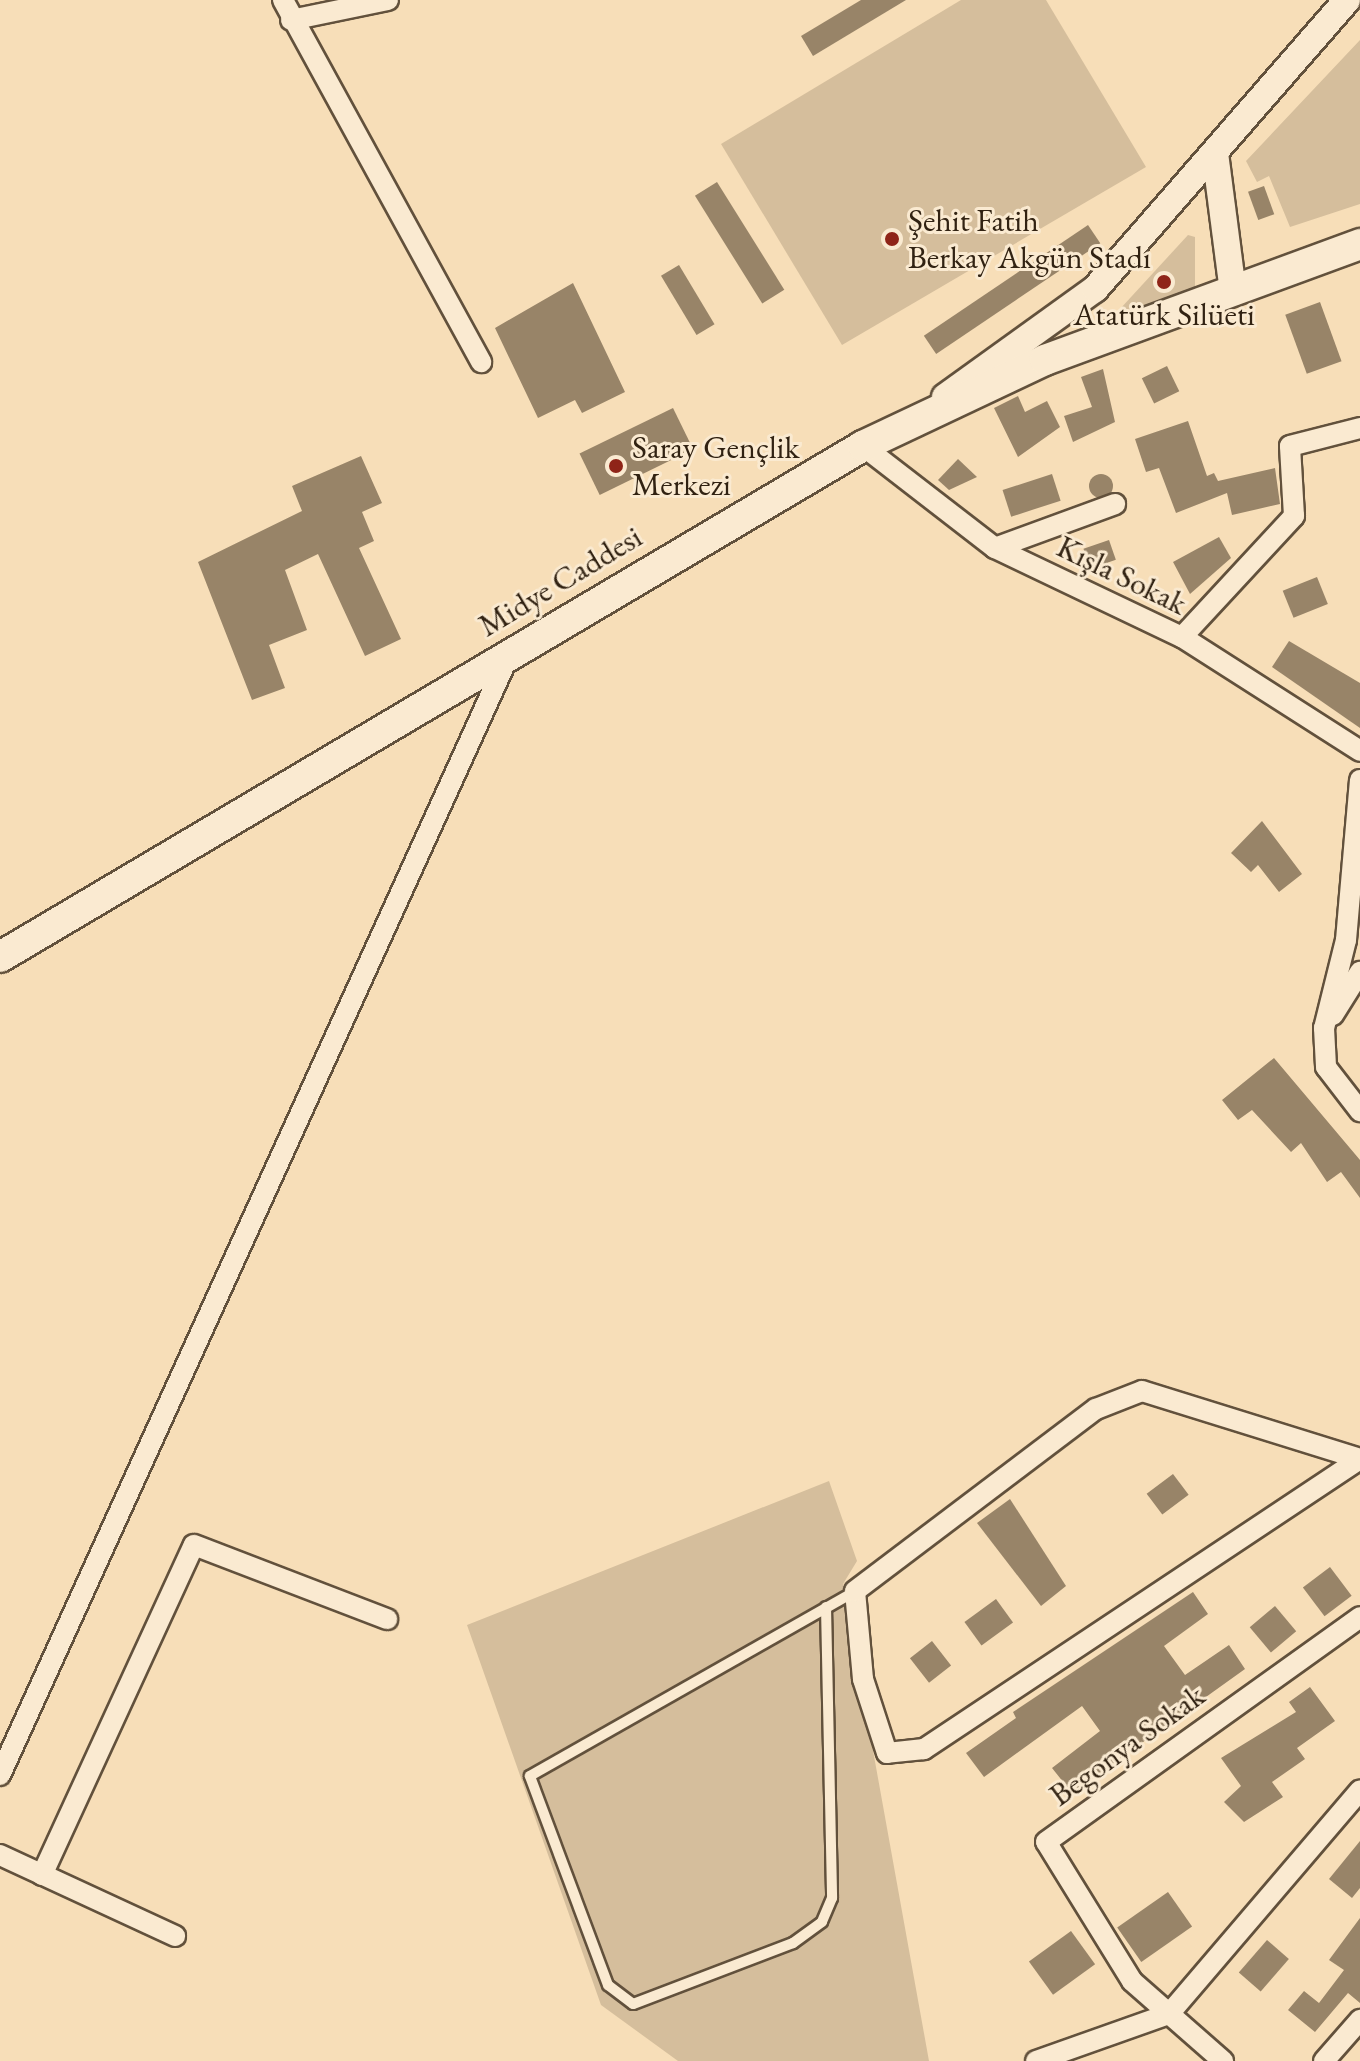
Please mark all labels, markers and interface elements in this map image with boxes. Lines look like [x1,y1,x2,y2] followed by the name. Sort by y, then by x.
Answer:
[908,202,1151,277] place label: Şehit Fatih Berkay Akgün Stadı
[883,230,901,248] marker: Şehit Fatih Berkay Akgün Stadı
[1155,273,1173,291] marker: Atatürk Silüeti
[1073,295,1255,333] place label: Atatürk Silüeti
[632,429,799,504] place label: Saray Gençlik Merkezi
[607,457,625,475] marker: Saray Gençlik Merkezi
[471,517,649,645] street label: Midye Caddesi
[1051,527,1193,623] street label: Kışla Sokak
[1042,1676,1212,1814] street label: Begonya Sokak

